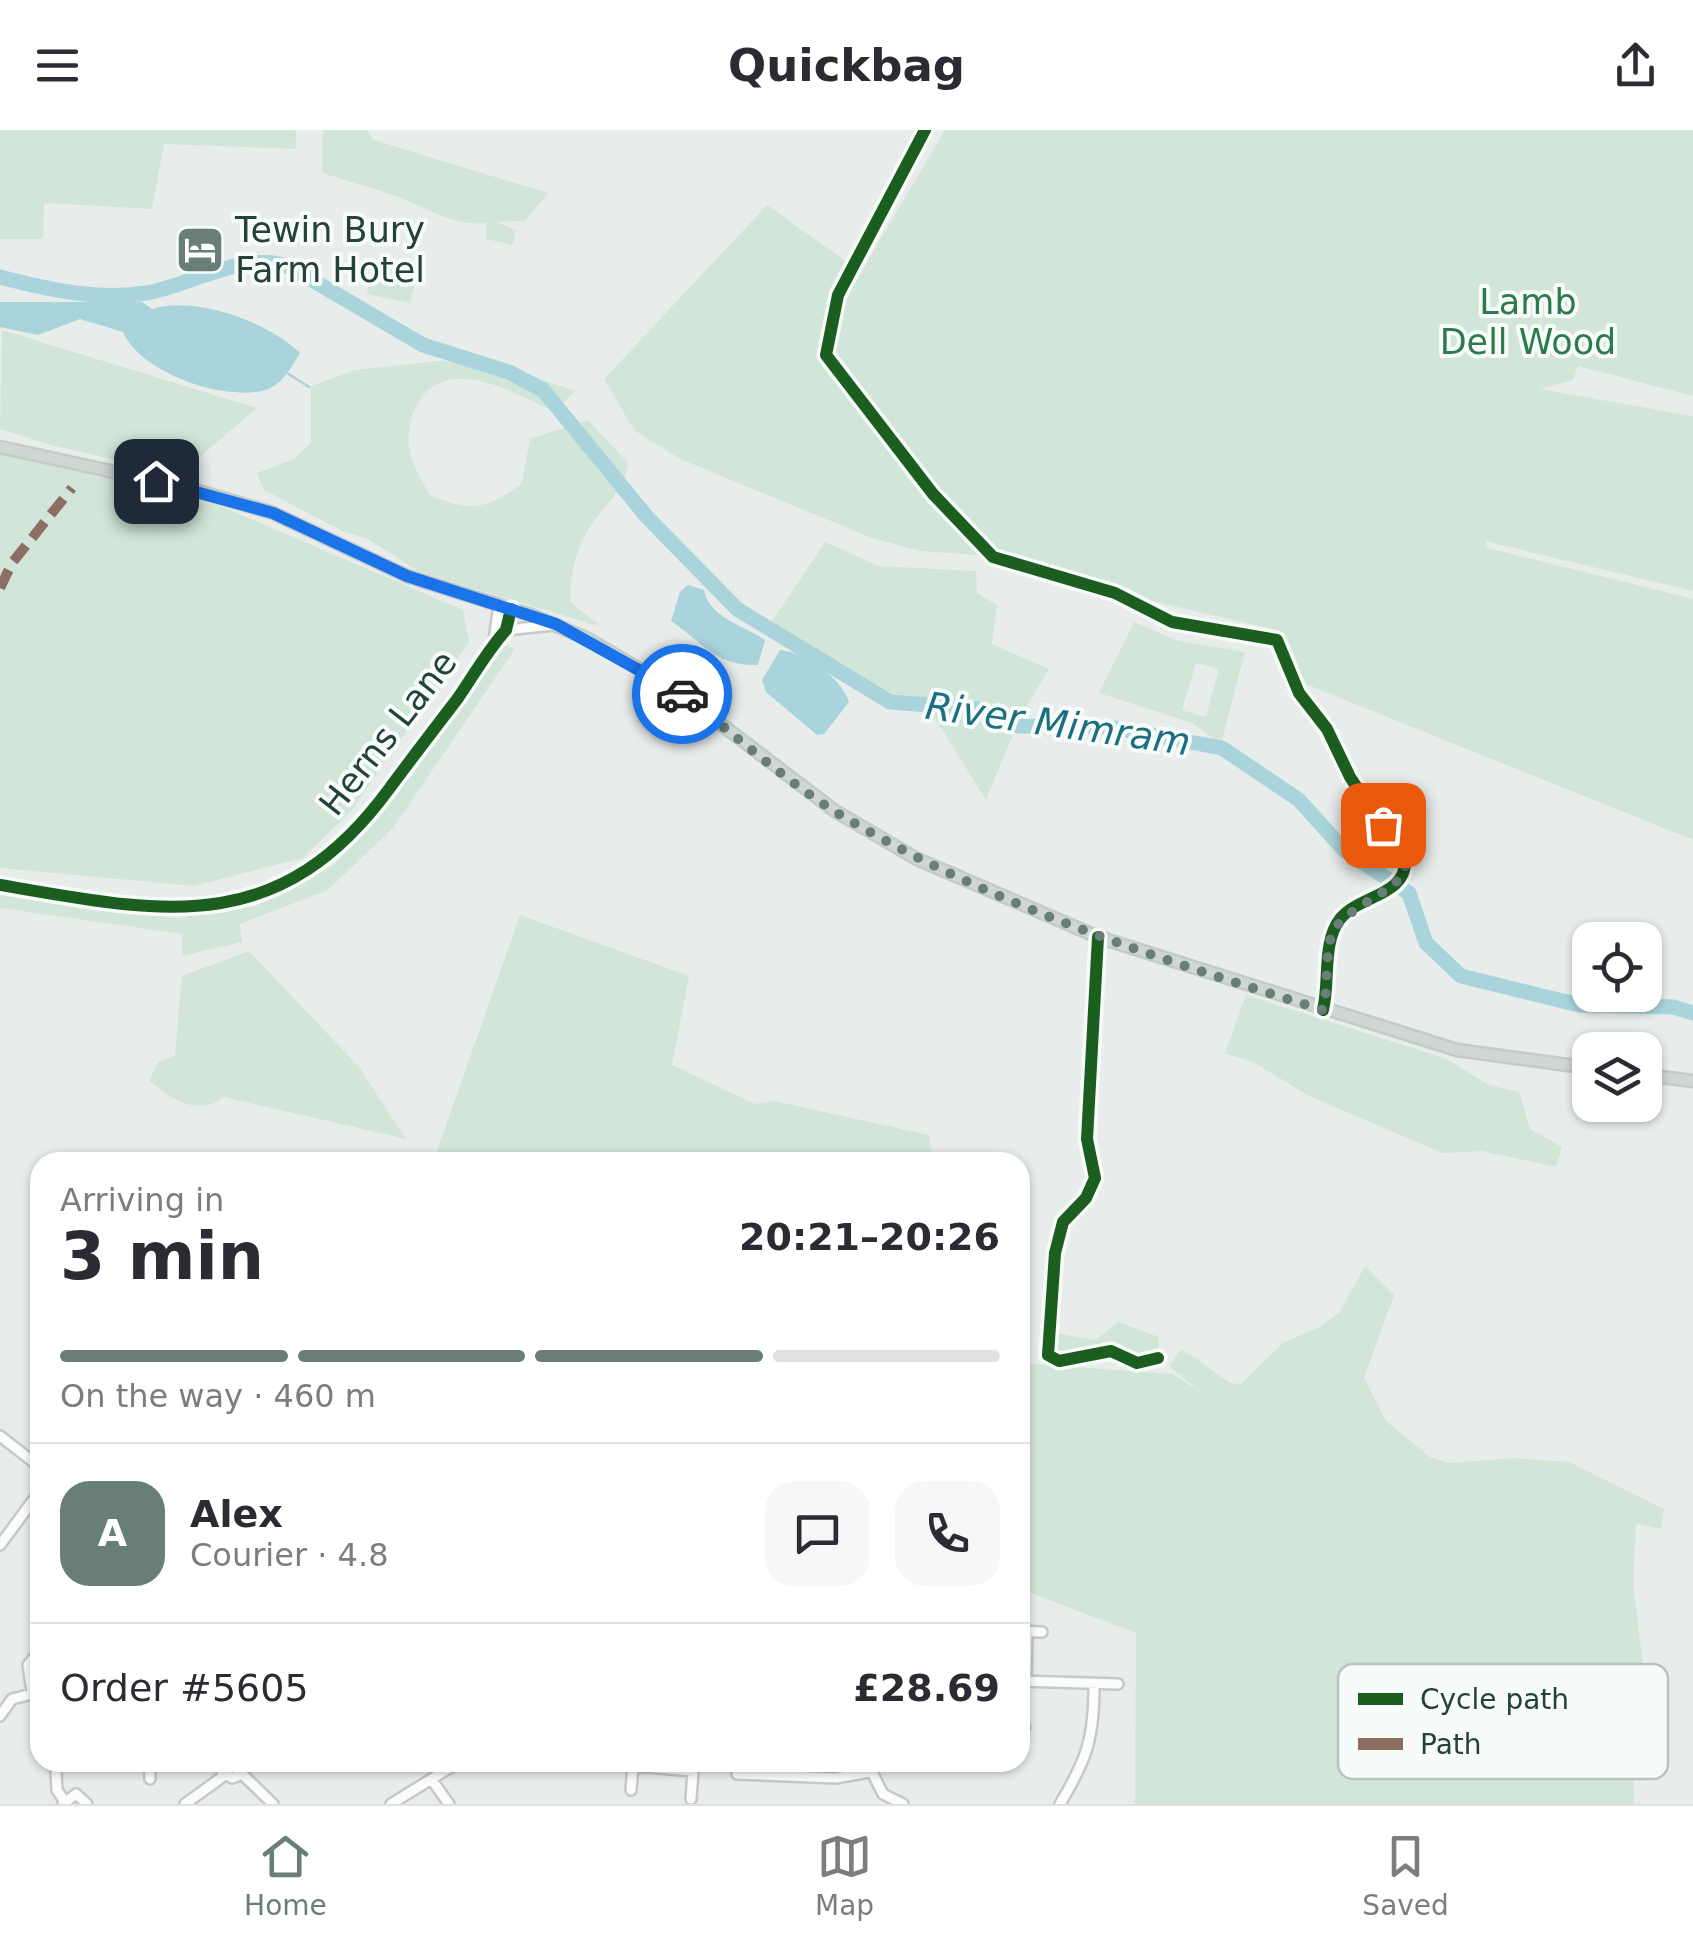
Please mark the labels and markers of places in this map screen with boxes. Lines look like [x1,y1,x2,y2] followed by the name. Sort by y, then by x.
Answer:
[234,210,425,290] place label: Tewin Bury Farm Hotel
[174,224,226,276] hotel icon: Tewin Bury Farm Hotel
[114,439,199,524] pin
[1341,783,1426,868] pin

